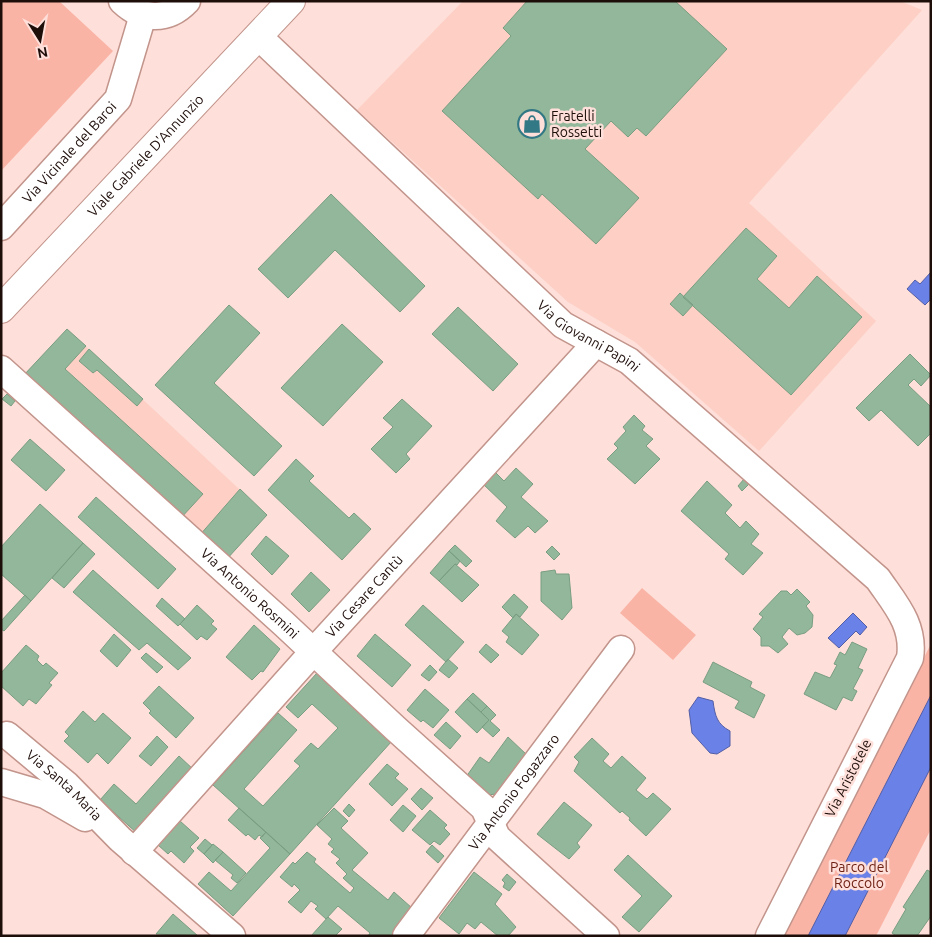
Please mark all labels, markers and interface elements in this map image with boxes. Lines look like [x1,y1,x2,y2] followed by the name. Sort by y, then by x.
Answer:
[15,15,65,65] north arrow
[36,44,49,62] text: N
[84,91,207,220] street label: Viale Gabriele D'Annunzio
[19,99,119,206] street label: Via Vicinale del Baroi
[551,108,602,140] place label: Fratelli Rossetti
[517,109,547,139] shop icon: Fratelli Rossetti
[534,297,643,375] street label: Via Giovanni Papini
[197,545,302,642] street label: Via Antonio Rosmini
[322,552,406,641] street label: Via Cesare Cantù
[465,731,563,853] street label: Via Antonio Fogazzaro
[822,736,874,820] street label: Via Aristotele
[23,746,105,824] street label: Via Santa Maria
[830,859,888,891] park label: Parco del Roccolo

